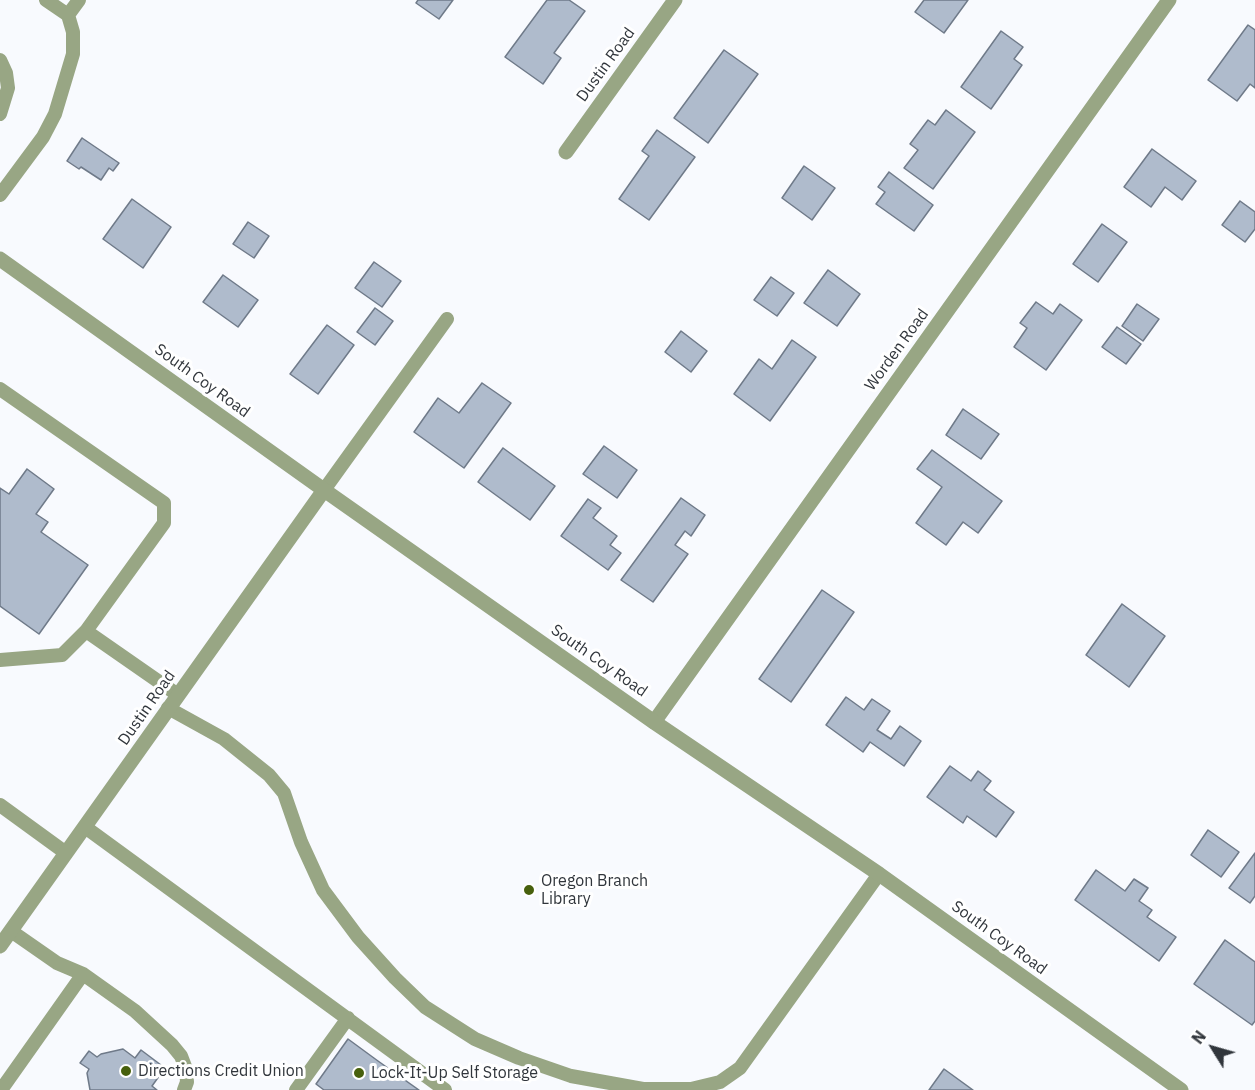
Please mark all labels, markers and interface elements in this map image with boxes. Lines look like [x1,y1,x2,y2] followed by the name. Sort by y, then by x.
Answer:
[573,24,639,106] street label: Dustin Road
[861,305,933,395] street label: Worden Road
[151,340,253,422] street label: South Coy Road
[547,621,651,701] street label: South Coy Road
[114,667,180,749] street label: Dustin Road
[541,871,648,909] place label: Oregon Branch Library
[522,883,536,897] marker: Oregon Branch Library
[948,897,1050,979] street label: South Coy Road
[1183,1018,1243,1078] north arrow
[1187,1027,1210,1048] text: N
[138,1061,304,1081] place label: Directions Credit Union
[371,1063,538,1083] place label: Lock-It-Up Self Storage
[119,1064,133,1078] marker: Directions Credit Union
[352,1066,366,1080] marker: Lock-It-Up Self Storage

